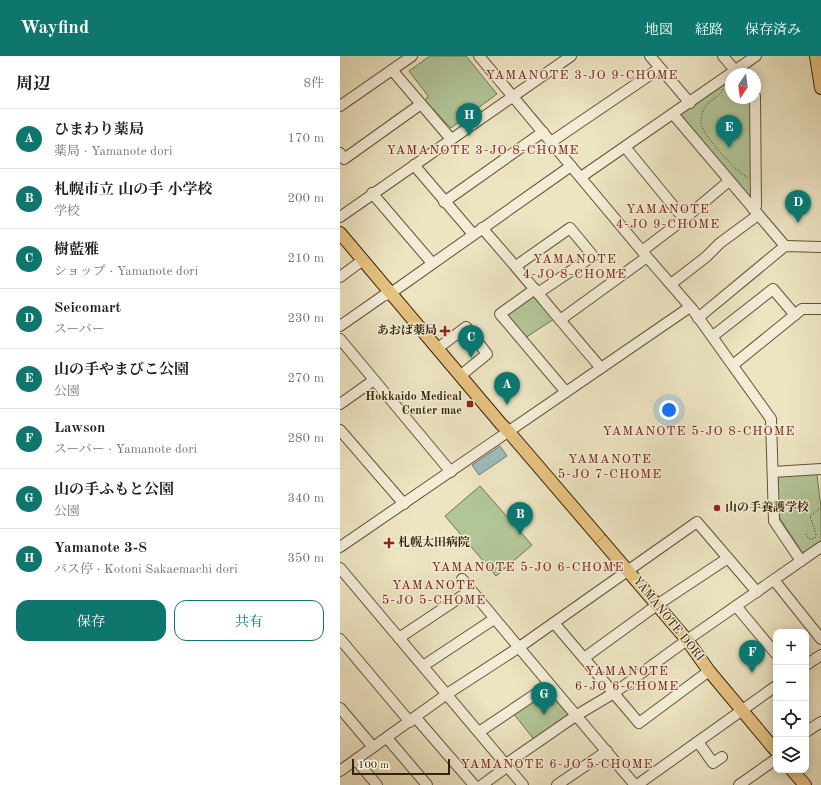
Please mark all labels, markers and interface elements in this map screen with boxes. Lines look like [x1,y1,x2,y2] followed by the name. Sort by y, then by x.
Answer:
[20,19,89,38] text: Wayfind
[645,23,673,37] text: 地図
[695,23,723,37] text: 経路
[745,23,801,37] text: 保存済み
[725,68,761,104] north arrow
[485,69,679,82] district label: YAMANOTE 3-JO 9-CHOME
[16,76,50,93] text: 周辺
[303,77,324,90] text: 8件
[456,103,482,136] pin: H
[716,115,742,148] pin: E
[54,123,144,138] text: ひまわり薬局
[24,132,34,145] text: A
[287,132,324,145] text: 170 m
[386,144,580,157] district label: YAMANOTE 3-JO 8-CHOME
[54,145,172,158] text: 薬局 · Yamanote dori
[54,183,212,198] text: 札幌市立 山の手 小学校
[785,190,811,223] pin: D
[24,192,34,205] text: B
[287,192,324,205] text: 200 m
[616,203,720,231] district label: YAMANOTE 4-JO 9-CHOME
[54,205,80,218] text: 学校
[54,243,99,258] text: 樹藍雅
[25,252,33,265] text: C
[287,252,324,265] text: 210 m
[523,253,627,281] district label: YAMANOTE 4-JO 8-CHOME
[54,265,198,278] text: ショップ · Yamanote dori
[54,301,121,316] text: Seicomart
[24,312,34,325] text: D
[287,312,324,325] text: 230 m
[54,323,105,336] text: スーパー
[377,323,437,337] place label: あおば薬局
[458,325,484,358] pin: C
[440,326,450,336] marker: あおば薬局
[54,363,189,378] text: 山の手やまびこ公園
[25,372,33,385] text: E
[287,372,324,385] text: 270 m
[494,372,520,405] pin: A
[54,385,80,398] text: 公園
[365,391,462,417] place label: Hokkaido Medical Center mae
[465,399,475,409] marker: Hokkaido Medical Center mae
[659,400,679,420] your location
[54,421,105,436] text: Lawson
[602,425,796,438] district label: YAMANOTE 5-JO 8-CHOME
[25,432,33,445] text: F
[287,432,324,445] text: 280 m
[54,443,197,456] text: スーパー · Yamanote dori
[558,453,662,481] district label: YAMANOTE 5-JO 7-CHOME
[54,483,174,498] text: 山の手ふもと公園
[24,492,34,505] text: G
[287,492,324,505] text: 340 m
[725,500,809,514] place label: 山の手養護学校
[507,502,533,535] pin: B
[712,503,722,513] marker: 山の手養護学校
[54,505,80,518] text: 公園
[398,535,470,549] place label: 札幌太田病院
[383,537,395,549] marker: 札幌太田病院
[54,541,147,556] text: Yamanote 3-8
[24,552,34,565] text: H
[287,552,324,565] text: 350 m
[431,561,625,574] district label: YAMANOTE 5-JO 6-CHOME
[54,563,238,576] text: バス停 · Kotoni Sakaemachi dori
[630,575,706,664] street label: YAMANOTE DORI
[382,579,486,607] district label: YAMANOTE 5-JO 5-CHOME
[16,600,166,641] button: 保存
[174,600,324,641] button: 共有
[773,629,809,773] map controls
[773,629,809,665] button: +
[739,640,765,673] pin: F
[575,665,679,693] district label: YAMANOTE 6-JO 6-CHOME
[773,665,809,701] button: −
[531,682,557,715] pin: G
[773,701,809,737] button: locate
[773,737,809,773] button: layers
[352,757,450,776] scale bar
[460,758,654,771] district label: YAMANOTE 6-JO 5-CHOME
[358,760,389,771] text: 100 m

